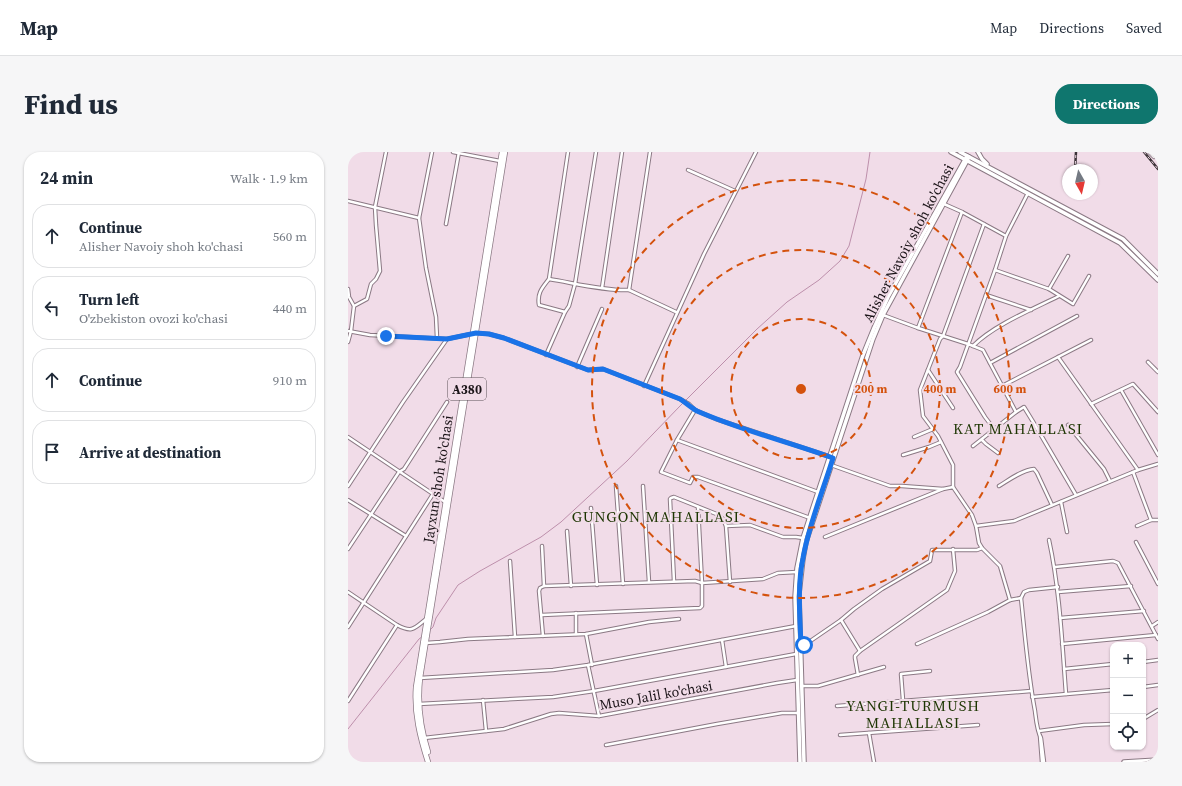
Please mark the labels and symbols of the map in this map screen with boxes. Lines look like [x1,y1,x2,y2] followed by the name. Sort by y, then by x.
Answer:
[858,160,958,326] street label: Alisher Navoiy shoh ko'chasi
[1062,164,1098,200] north arrow
[377,327,395,345] route end
[448,378,486,400] road number: A380
[855,381,888,397] text: 200 m
[924,381,957,397] text: 400 m
[994,381,1027,397] text: 600 m
[794,382,808,396] centre of rings
[418,414,458,545] street label: Jayxun shoh ko'chasi
[953,418,1083,439] district label: KAT MAHALLASI
[572,506,740,527] district label: GUNGON MAHALLASI
[795,636,813,654] route start
[598,675,714,715] street label: Muso Jalil ko'chasi
[846,695,980,733] district label: YANGI-TURMUSH MAHALLASI

